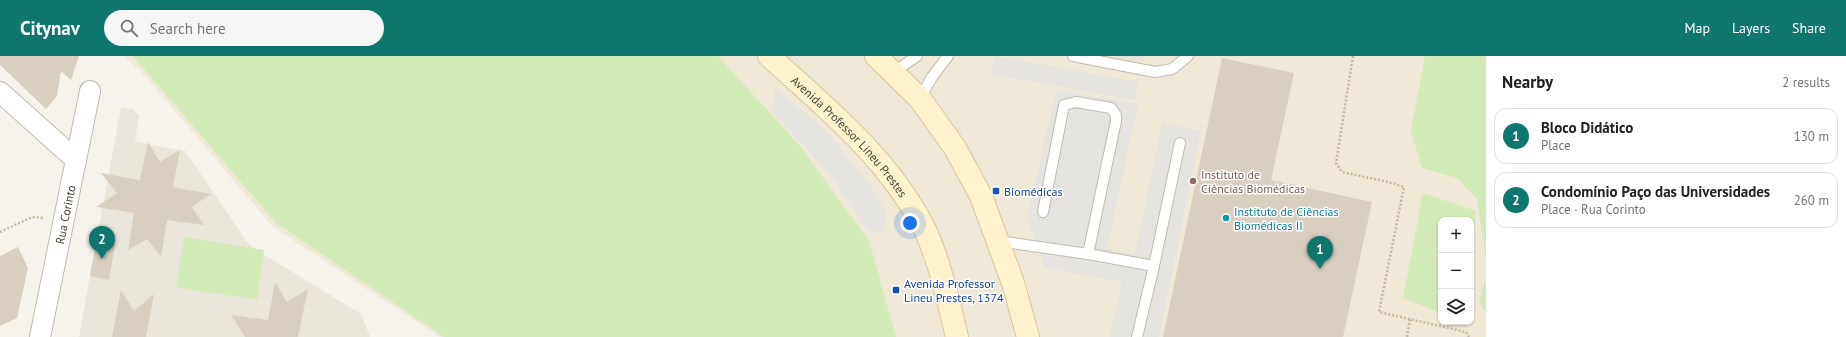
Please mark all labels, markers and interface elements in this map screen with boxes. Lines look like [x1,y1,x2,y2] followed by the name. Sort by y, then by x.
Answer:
[104,10,384,46] search box
[20,16,80,40] text: Citynav
[118,17,140,39] icon: search
[150,19,226,38] text: Search here
[1684,19,1710,37] text: Map
[1732,19,1770,37] text: Layers
[1792,19,1826,37] text: Share
[1502,71,1553,93] text: Nearby
[788,72,911,200] street label: Avenida Professor Lineu Prestes
[1782,74,1830,91] text: 2 results
[1541,118,1633,137] text: Bloco Didático
[1512,128,1520,145] text: 1
[1794,128,1829,145] text: 130 m
[1541,137,1571,154] text: Place
[1201,167,1305,196] place label: Instituto de Ciências Biomédicas
[1188,176,1198,186] marker: Instituto de Ciências Biomédicas
[1541,182,1770,201] text: Condomínio Paço das Universidades
[52,184,78,245] street label: Rua Corinto
[1004,184,1063,199] place label: Biomédicas
[991,186,1001,196] marker: Biomédicas
[1512,192,1520,209] text: 2
[1794,192,1829,209] text: 260 m
[1541,201,1646,218] text: Place · Rua Corinto
[1234,204,1339,233] place label: Instituto de Ciências Biomédicas II
[900,213,920,233] your location
[1221,213,1231,223] marker: Instituto de Ciências Biomédicas II
[1438,217,1474,325] map controls
[1438,217,1474,253] button: +
[89,226,115,259] pin: 2
[1307,236,1333,269] pin: 1
[1438,253,1474,289] button: −
[904,276,1004,305] place label: Avenida Professor Lineu Prestes, 1374
[891,285,901,295] marker: Avenida Professor Lineu Prestes, 1374
[1438,289,1474,325] button: layers

